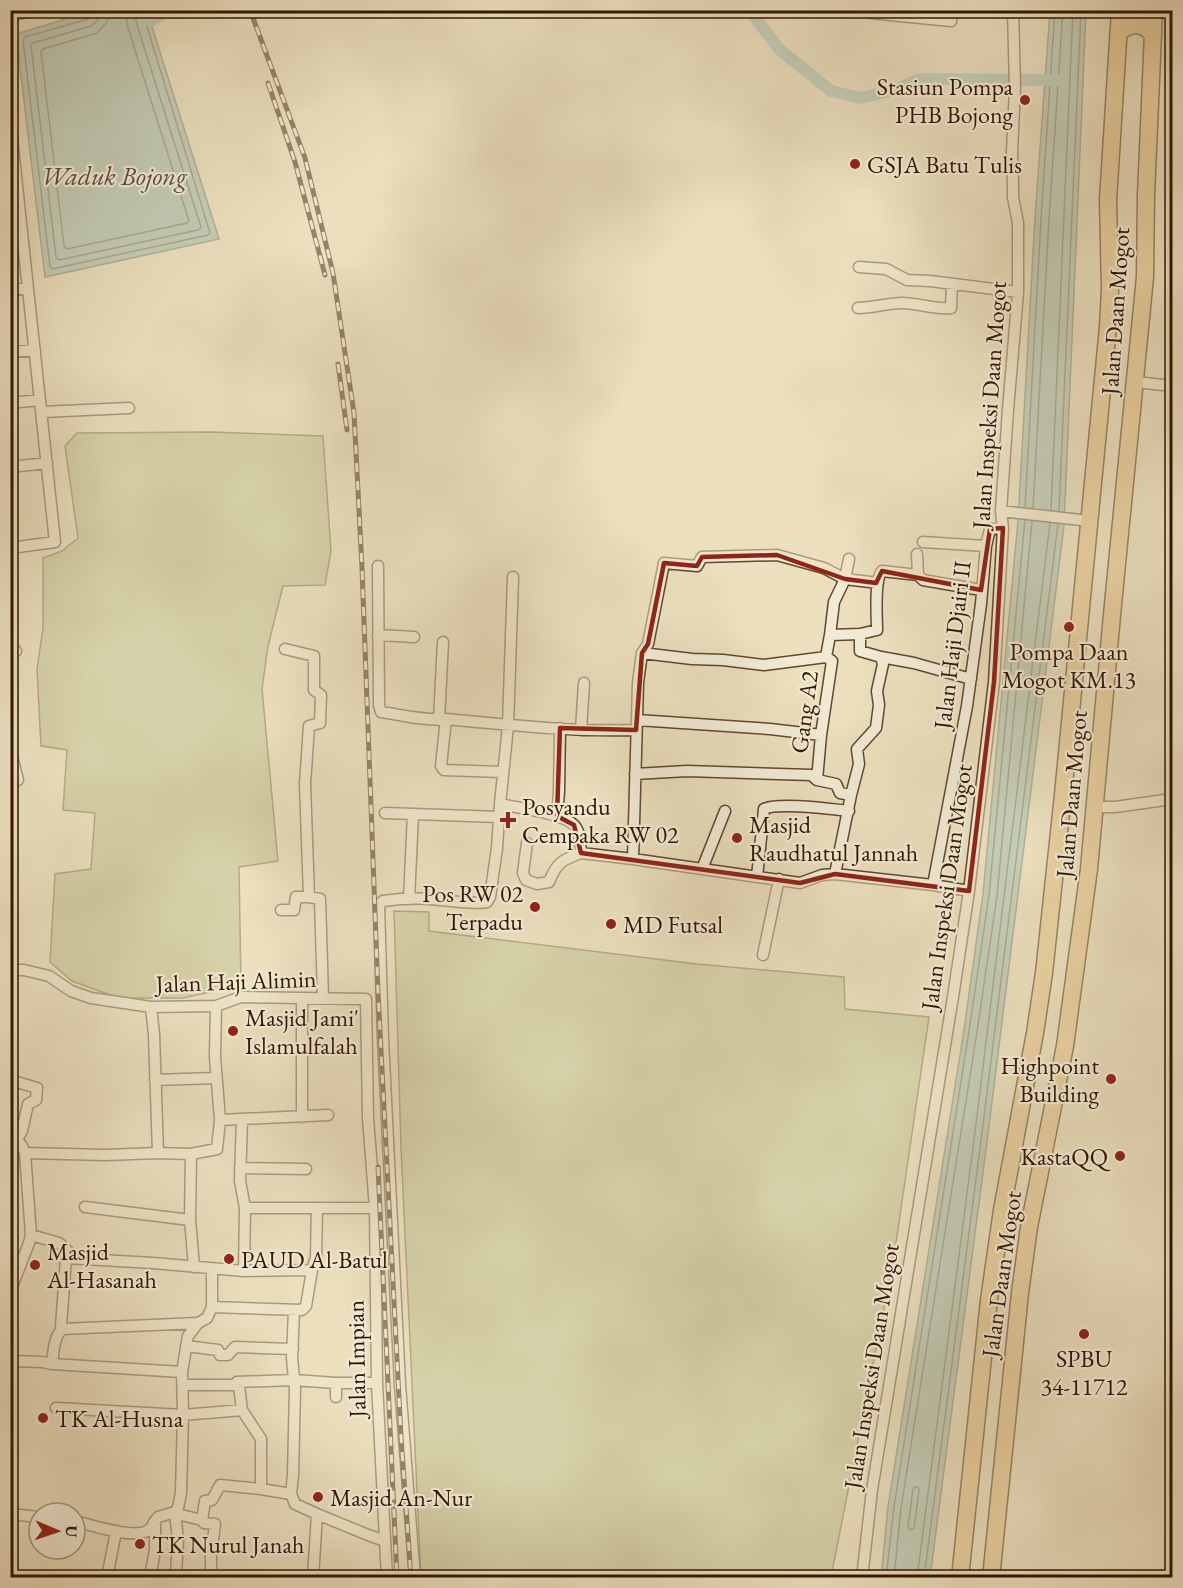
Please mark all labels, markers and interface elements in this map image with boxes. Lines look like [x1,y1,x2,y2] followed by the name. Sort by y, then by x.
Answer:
[877,71,1014,130] place label: Stasiun Pompa PHB Bojong
[1018,93,1032,107] marker: Stasiun Pompa PHB Bojong
[867,149,1022,180] place label: GSJA Batu Tulis
[848,157,862,171] marker: GSJA Batu Tulis
[41,159,188,193] water label: Waduk Bojong
[1094,226,1136,398] street label: Jalan Daan Mogot
[965,280,1013,532] street label: Jalan Inspeksi Daan Mogot
[926,559,978,733] street label: Jalan Haji Djairi II
[1062,620,1076,634] marker: Pompa Daan Mogot KM.13
[1002,636,1136,695] place label: Pompa Daan Mogot KM.13
[783,668,825,755] street label: Gang A2
[1048,708,1094,881] street label: Jalan Daan Mogot
[913,761,979,1014] street label: Jalan Inspeksi Daan Mogot
[522,791,679,850] place label: Posyandu Cempaka RW 02
[749,809,918,868] place label: Masjid Raudhatul Jannah
[499,811,517,829] marker: Posyandu Cempaka RW 02
[730,831,744,845] marker: Masjid Raudhatul Jannah
[422,878,523,937] place label: Pos RW 02 Terpadu
[528,900,542,914] marker: Pos RW 02 Terpadu
[623,909,723,940] place label: MD Futsal
[604,917,618,931] marker: MD Futsal
[153,963,317,999] street label: Jalan Haji Alimin
[245,1002,359,1061] place label: Masjid Jami' Islamulfalah
[226,1024,240,1038] marker: Masjid Jami' Islamulfalah
[1000,1050,1100,1109] place label: Highpoint Building
[1104,1072,1118,1086] marker: Highpoint Building
[1021,1141,1112,1172] place label: KastaQQ
[1113,1149,1127,1163] marker: KastaQQ
[974,1188,1028,1361] street label: Jalan Daan Mogot
[46,1236,157,1295] place label: Masjid Al-Hasanah
[836,1241,906,1493] street label: Jalan Inspeksi Daan Mogot
[241,1244,388,1275] place label: PAUD Al-Batul
[222,1252,236,1266] marker: PAUD Al-Batul
[28,1258,42,1272] marker: Masjid Al-Hasanah
[339,1299,373,1420] street label: Jalan Impian
[1077,1327,1091,1341] marker: SPBU 34-11712
[1040,1343,1128,1402] place label: SPBU 34-11712
[55,1403,184,1434] place label: TK Al-Husna
[36,1411,50,1425] marker: TK Al-Husna
[330,1482,472,1513] place label: Masjid An-Nur
[311,1490,325,1504] marker: Masjid An-Nur
[27,1501,87,1561] north arrow
[61,1525,82,1538] text: U
[152,1529,304,1560] place label: TK Nurul Janah
[133,1537,147,1551] marker: TK Nurul Janah

